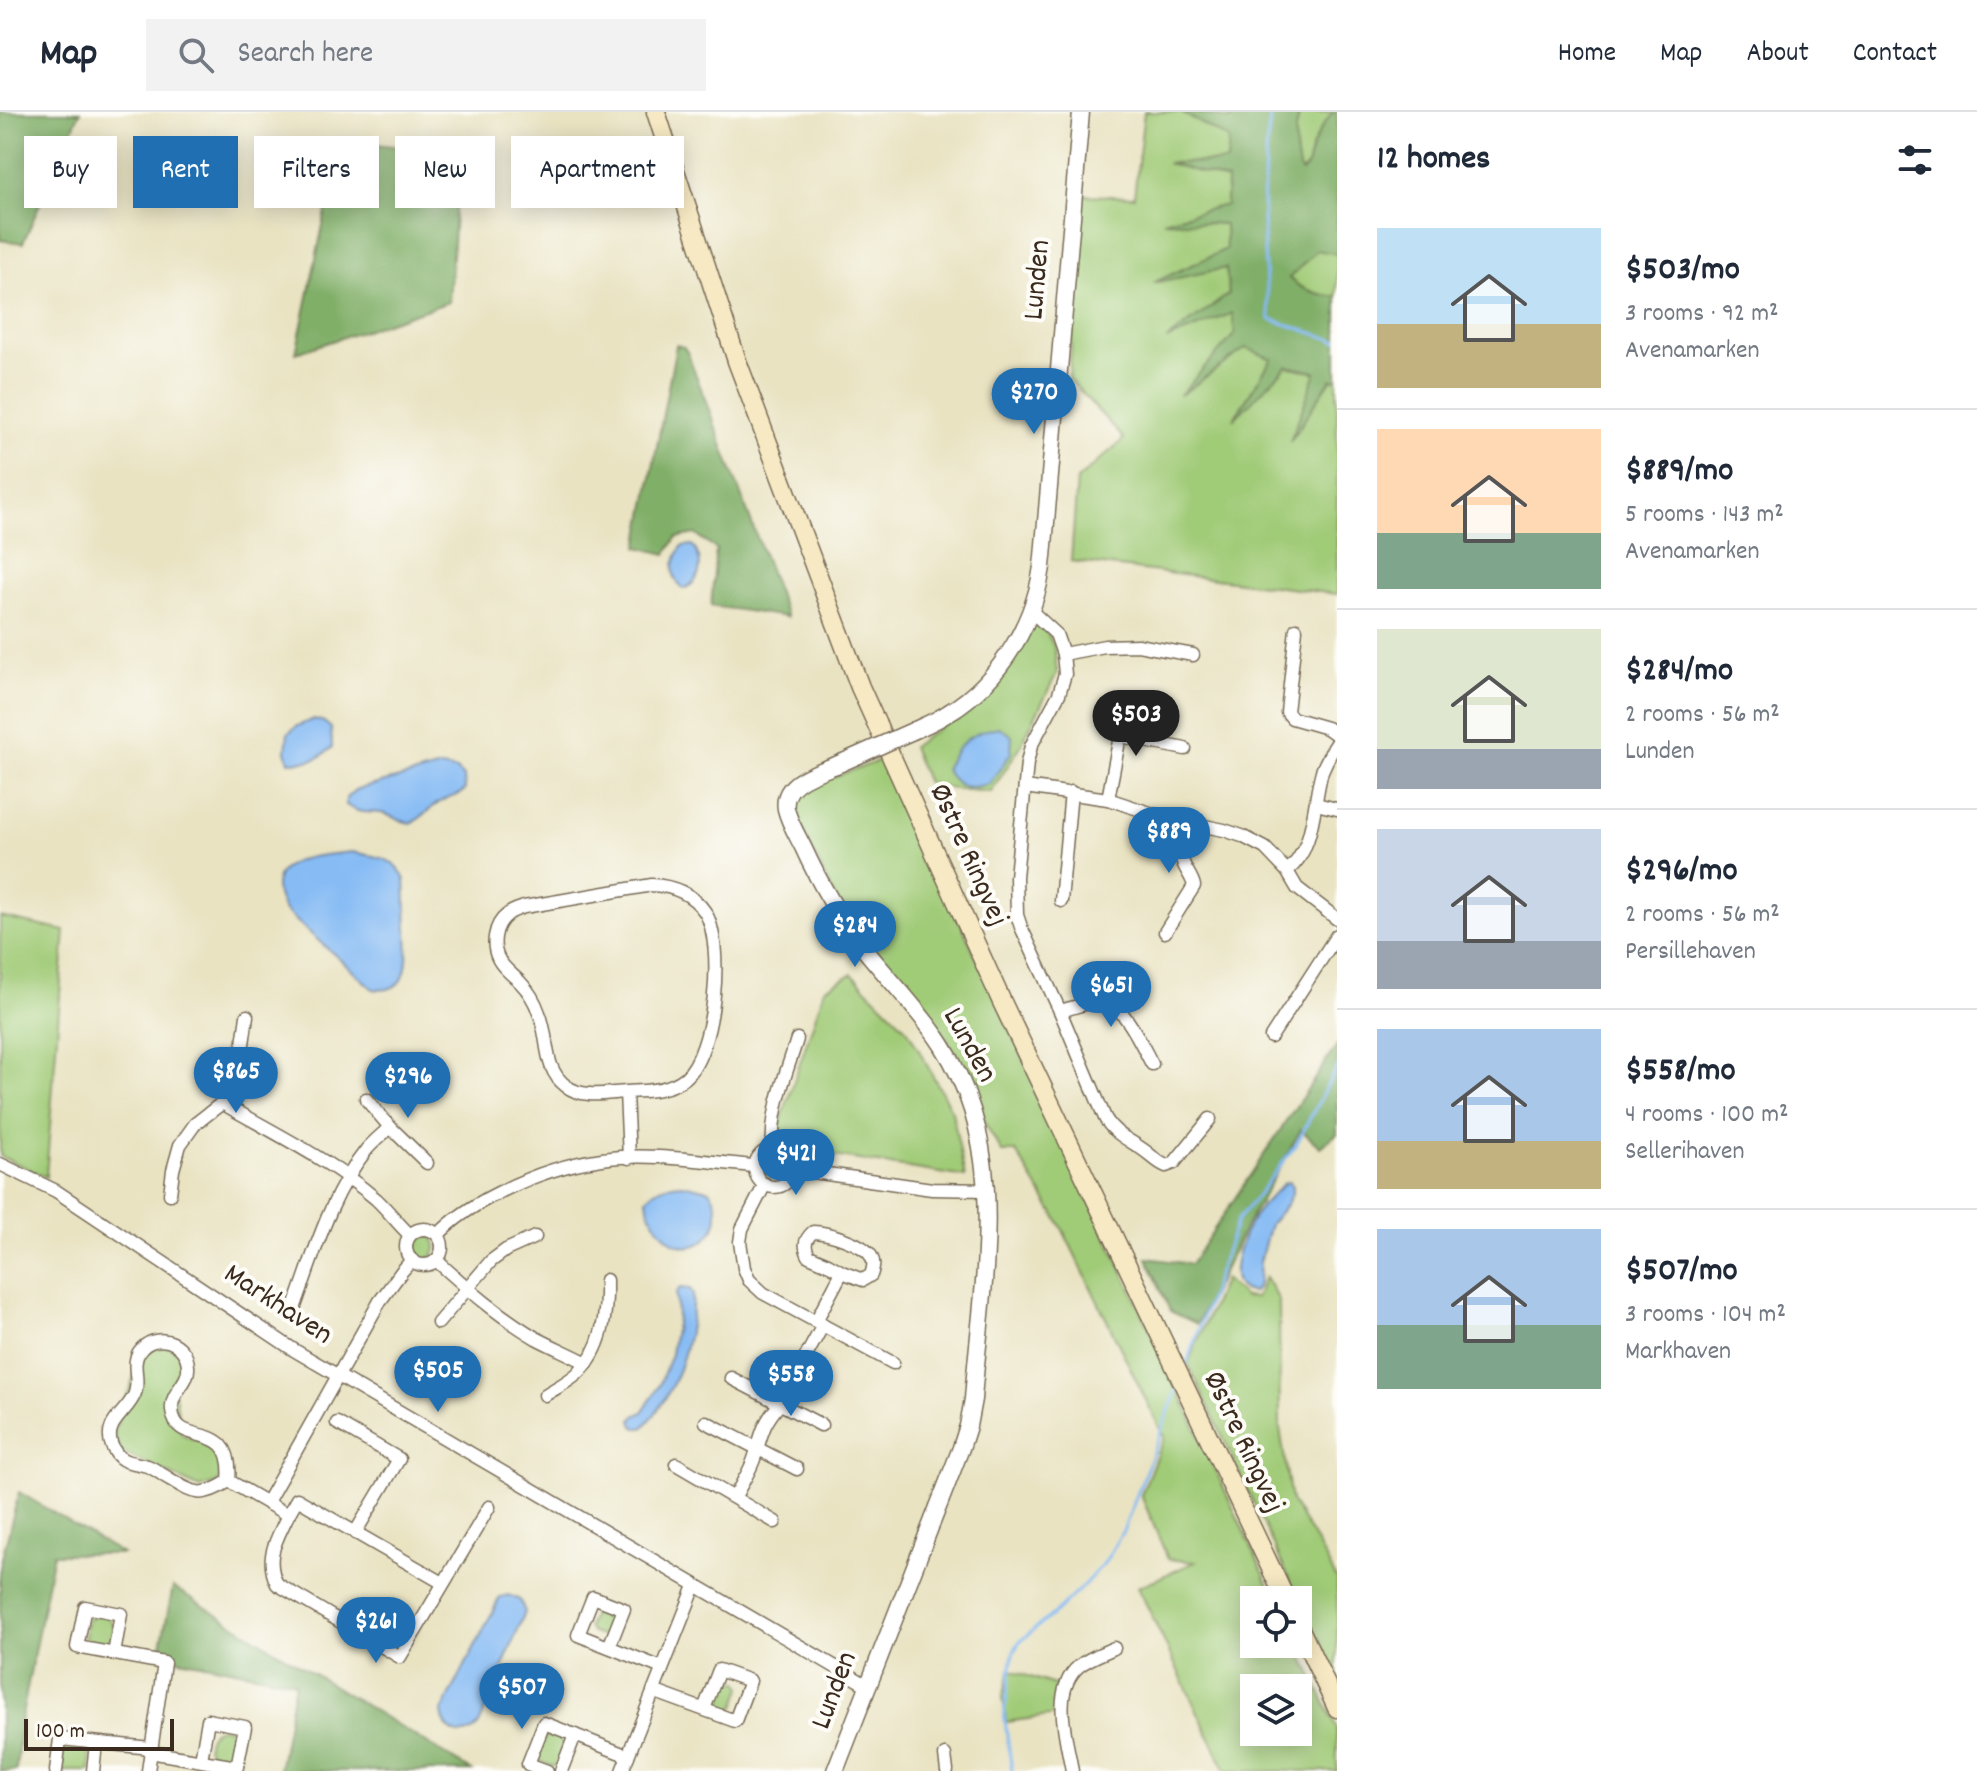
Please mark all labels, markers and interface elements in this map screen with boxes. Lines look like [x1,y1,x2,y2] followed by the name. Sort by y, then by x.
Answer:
[146,19,706,91] search box
[40,28,98,83] text: Map
[174,33,218,77] icon: search
[238,34,373,77] text: Search here
[1558,35,1616,75] text: Home
[1660,35,1702,75] text: Map
[1746,35,1809,75] text: About
[1853,35,1937,75] text: Contact
[24,136,117,208] chip: Buy
[133,136,238,208] chip: Rent
[254,136,379,208] chip: Filters
[395,136,495,208] chip: New
[511,136,684,208] chip: Apartment
[1377,136,1490,185] text: 12 homes
[1893,138,1937,182] icon: filters
[1014,238,1064,322] street label: Lunden
[1625,247,1740,296] text: $503/mo
[1441,260,1537,356] icon: home
[1625,296,1779,333] text: 3 rooms · 92 m²
[1625,333,1760,370] text: Avenamarken
[987,368,1081,436] pin: $270
[1010,375,1058,412] text: $270
[1625,448,1733,497] text: $889/mo
[1441,461,1537,557] icon: home
[1625,497,1784,534] text: 5 rooms · 143 m²
[1625,534,1760,571] text: Avenamarken
[1625,648,1733,697] text: $284/mo
[1441,661,1537,757] icon: home
[1089,690,1183,758] pin: $503
[1111,697,1161,734] text: $503
[1625,697,1780,734] text: 2 rooms · 56 m²
[1625,734,1695,771] text: Lunden
[916,778,1018,934] street label: Østre Ringvej
[1122,807,1216,875] pin: $889
[1146,814,1192,851] text: $889
[1625,848,1738,897] text: $296/mo
[1441,861,1537,957] icon: home
[1625,897,1780,934] text: 2 rooms · 56 m²
[808,901,902,969] pin: $284
[832,908,878,945] text: $284
[1625,934,1756,971] text: Persillehaven
[1064,961,1158,1029] pin: $651
[1089,968,1133,1005] text: $651
[930,1001,1006,1091] street label: Lunden
[189,1047,283,1115] pin: $865
[1625,1048,1736,1097] text: $558/mo
[361,1052,455,1120] pin: $296
[212,1054,260,1091] text: $865
[383,1059,433,1096] text: $296
[1441,1061,1537,1157] icon: home
[1625,1097,1789,1134] text: 4 rooms · 100 m²
[749,1129,843,1197] pin: $421
[1625,1134,1745,1171] text: Sellerihaven
[775,1136,817,1173] text: $421
[1625,1248,1738,1297] text: $507/mo
[214,1255,340,1357] street label: Markhaven
[1441,1261,1537,1357] icon: home
[1625,1297,1786,1334] text: 3 rooms · 104 m²
[1625,1334,1731,1371] text: Markhaven
[391,1346,485,1414] pin: $505
[744,1350,838,1418] pin: $558
[412,1353,464,1390] text: $505
[767,1357,815,1394] text: $558
[1190,1365,1294,1521] street label: Østre Ringvej
[1240,1586,1312,1746] map controls
[1240,1586,1312,1658] button: locate
[329,1597,423,1665] pin: $261
[355,1604,397,1641] text: $261
[802,1646,870,1736] street label: Lunden
[475,1663,569,1731] pin: $507
[497,1670,547,1707] text: $507
[1240,1674,1312,1746] button: layers
[24,1715,174,1751] scale bar
[36,1717,85,1748] text: 100 m

